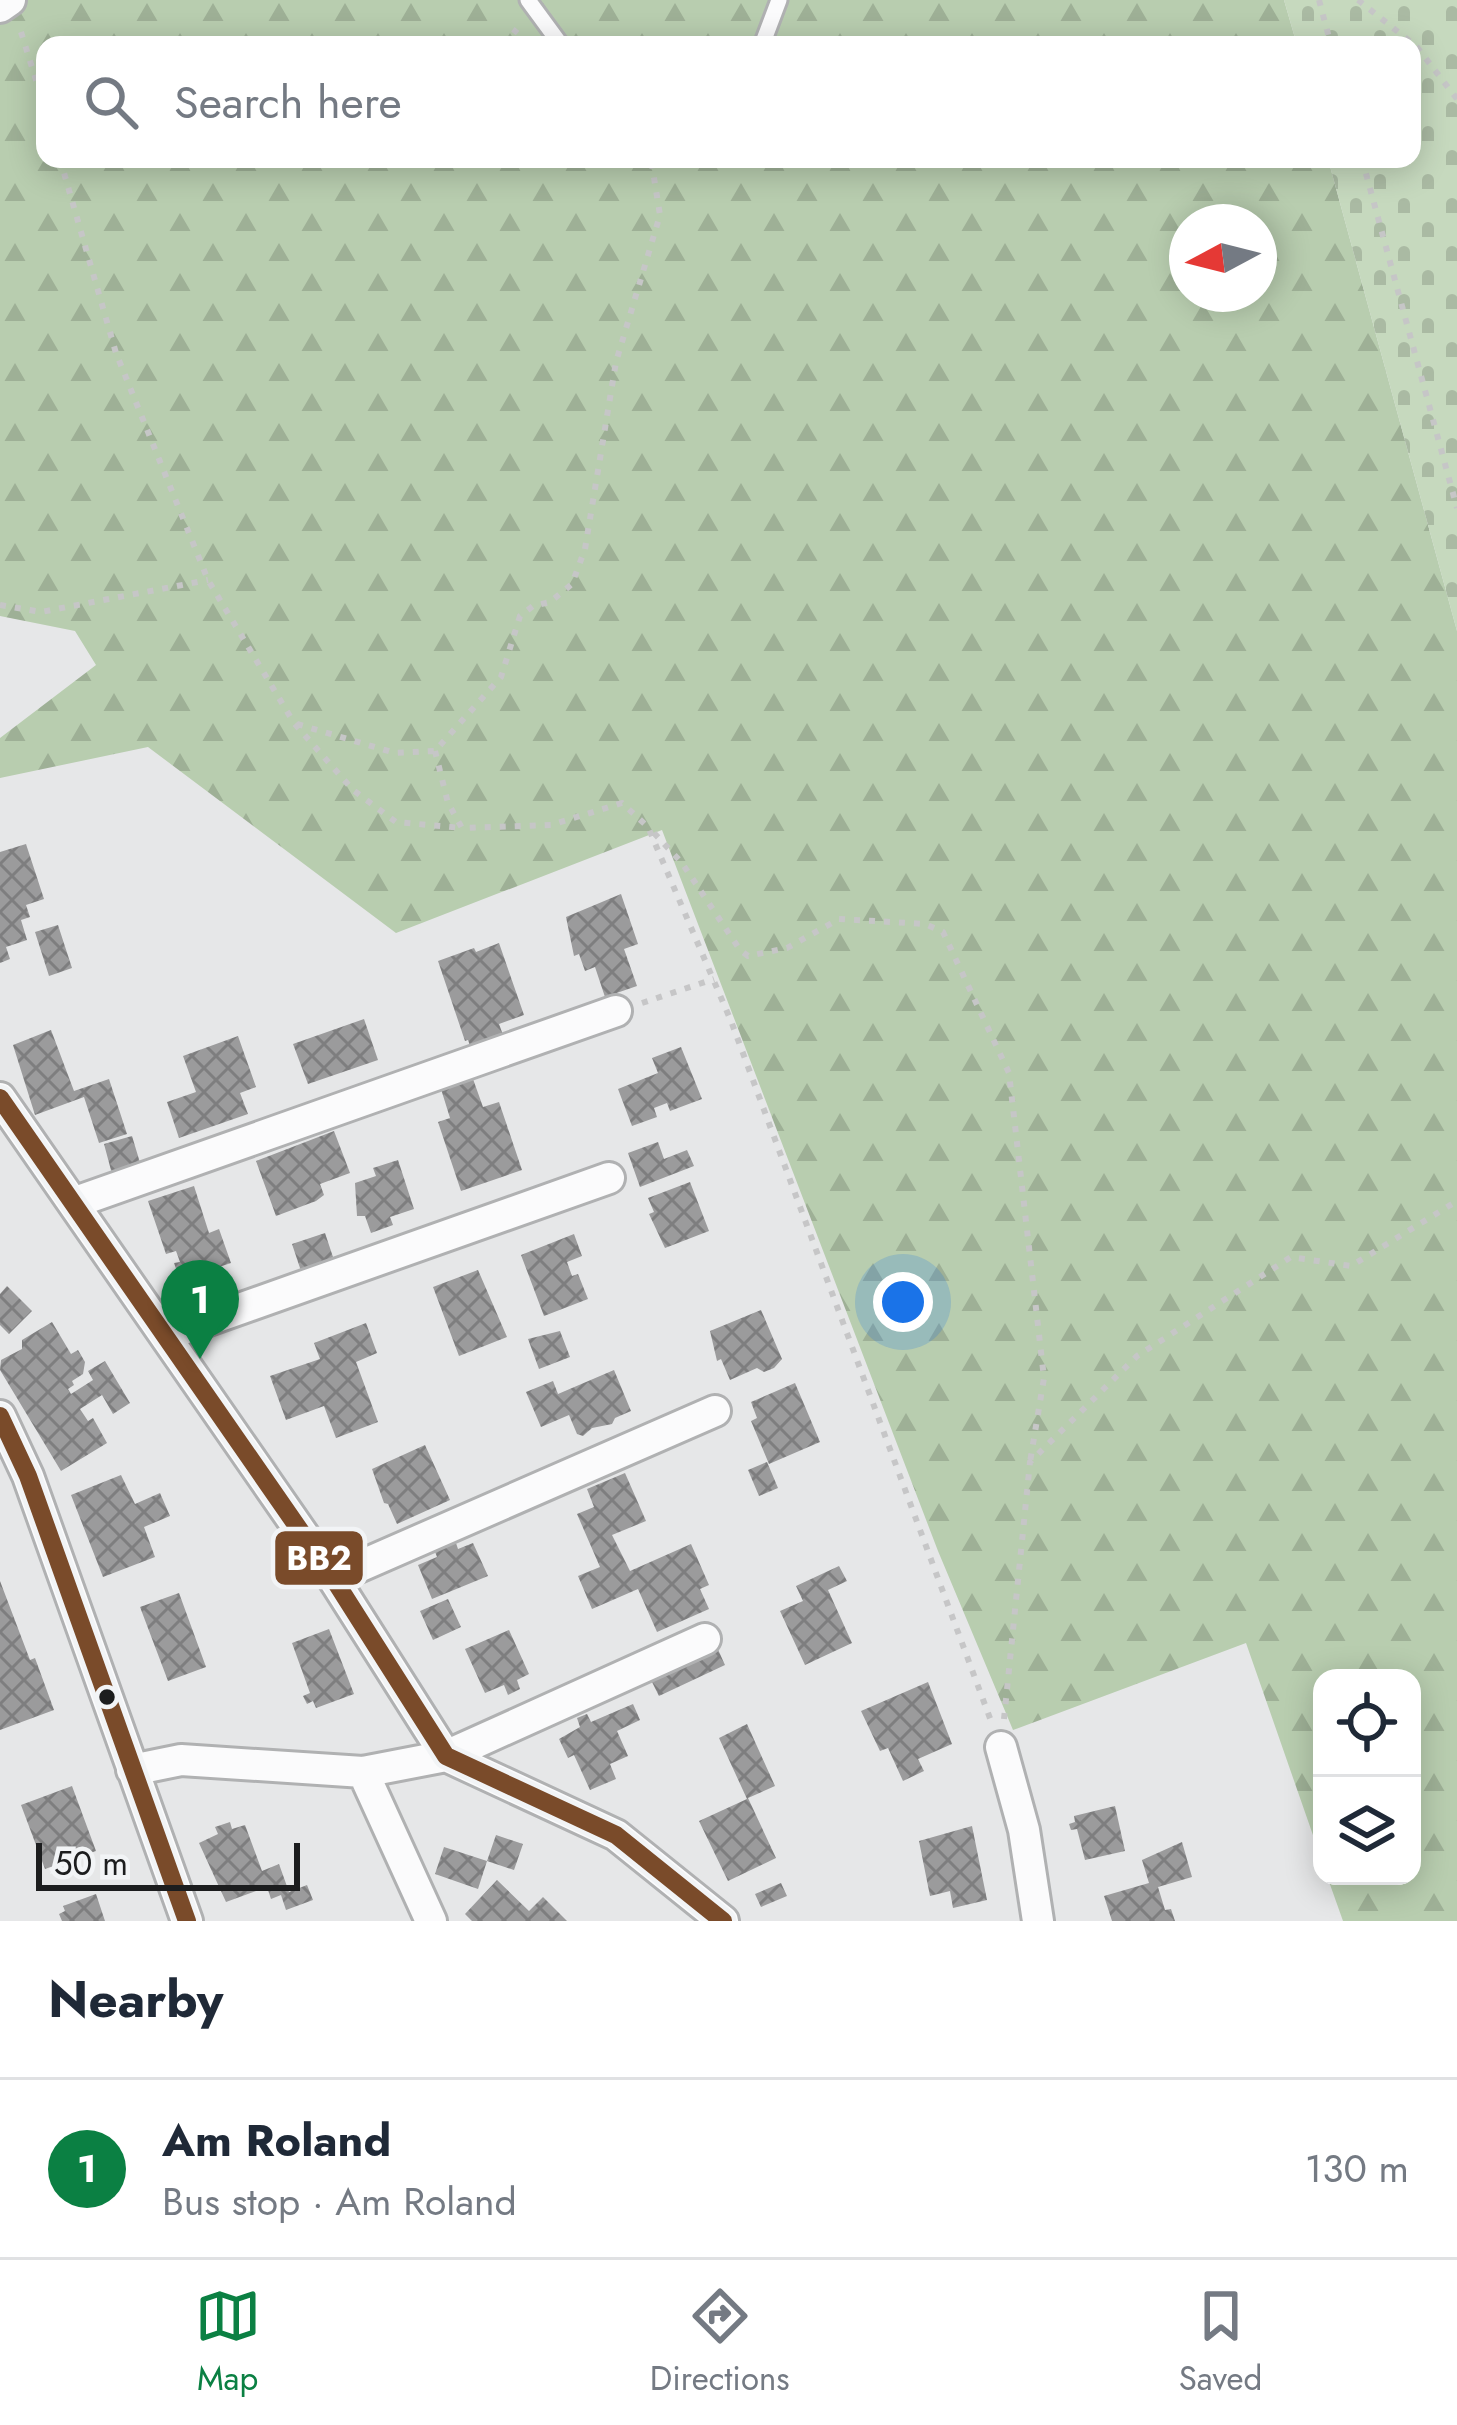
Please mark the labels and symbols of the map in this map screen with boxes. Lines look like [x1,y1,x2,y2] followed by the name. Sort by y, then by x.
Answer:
[1169,204,1277,312] north arrow
[161,1260,239,1359] pin: 1
[873,1272,933,1332] your location
[273,1529,365,1587] line badge: BB2
[286,1535,352,1582] text: BB2
[96,1686,118,1708] unlabelled marker
[36,1837,300,1890] scale bar

